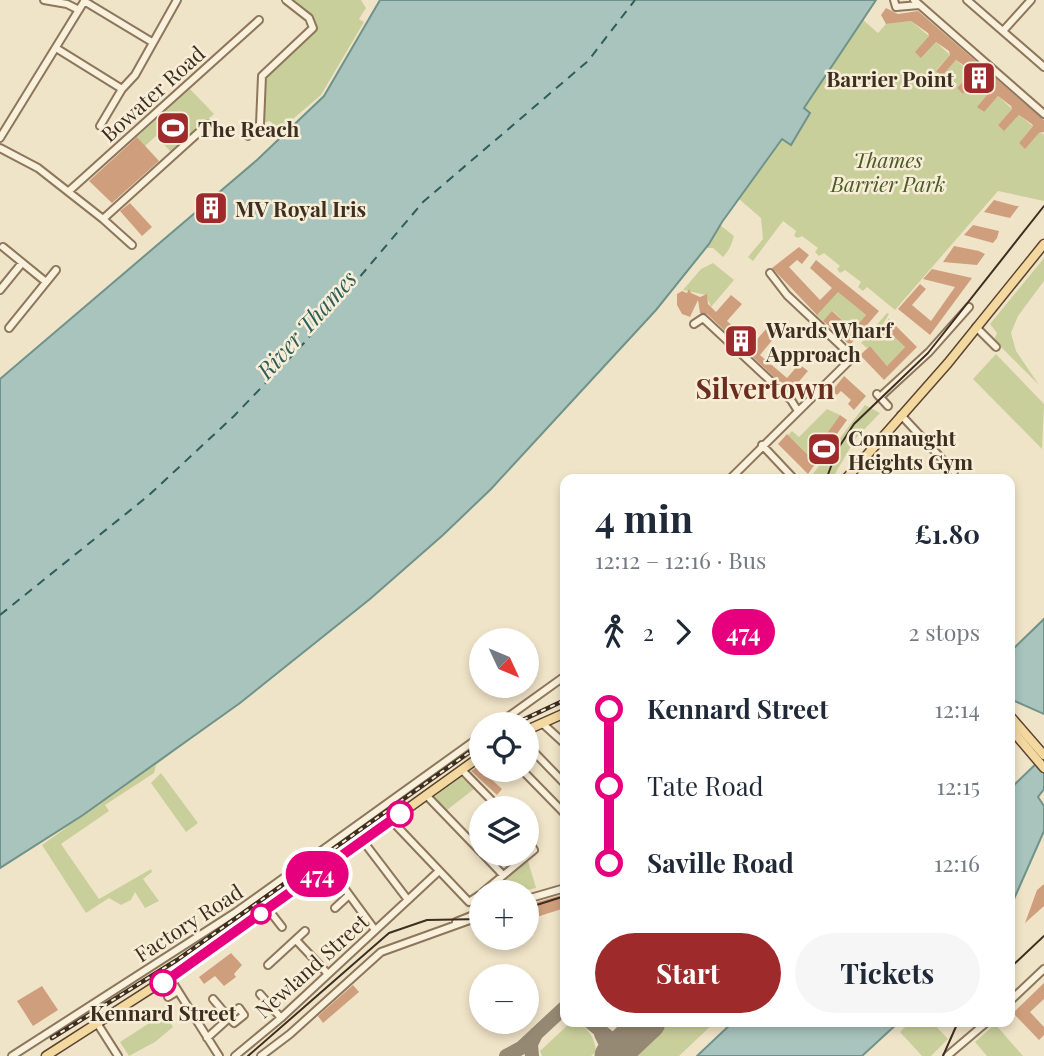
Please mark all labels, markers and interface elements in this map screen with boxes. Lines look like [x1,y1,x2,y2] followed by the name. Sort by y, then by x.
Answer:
[94,39,210,147] street label: Bowater Road
[960,59,998,97] building icon: Barrier Point
[826,64,955,92] place label: Barrier Point
[154,109,192,147] sports icon: The Reach
[198,114,300,142] place label: The Reach
[830,145,946,197] park label: Thames Barrier Park
[192,189,230,227] building icon: MV Royal Iris
[235,194,366,222] place label: MV Royal Iris
[248,263,363,386] water label: River Thames
[765,315,895,367] place label: Wards Wharf Approach
[722,322,760,360] building icon: Wards Wharf Approach
[695,369,835,406] district label: Silvertown
[848,423,973,475] place label: Connaught Heights Gym
[805,430,843,468] sports icon: Connaught Heights Gym
[595,492,693,543] text: 4 min
[915,516,980,551] text: £1.80
[595,544,766,575] text: 12:12 – 12:16 · Bus
[595,613,633,651] icon: walk
[664,613,702,651] icon: forward
[643,616,654,647] text: 2
[726,616,761,648] text: 474
[909,616,980,647] text: 2 stops
[469,628,539,698] north arrow
[469,628,539,1034] map controls
[647,691,828,726] text: Kennard Street
[934,693,980,724] text: 12:14
[469,712,539,782] button: locate
[647,768,764,803] text: Tate Road
[937,770,980,801] text: 12:15
[469,796,539,866] button: layers
[387,801,413,827] unlabelled marker
[647,845,794,880] text: Saville Road
[934,847,980,878] text: 12:16
[277,851,357,897] line badge: 474
[300,858,334,890] text: 474
[129,877,247,967] street label: Factory Road
[469,880,539,950] button: +
[251,904,271,924] unlabelled marker
[248,906,374,1023] street label: Newland Street
[595,933,781,1013] button: Start
[795,933,980,1013] button: Tickets
[469,964,539,1034] button: −
[150,970,176,996] marker: Kennard Street
[90,998,237,1026] place label: Kennard Street

